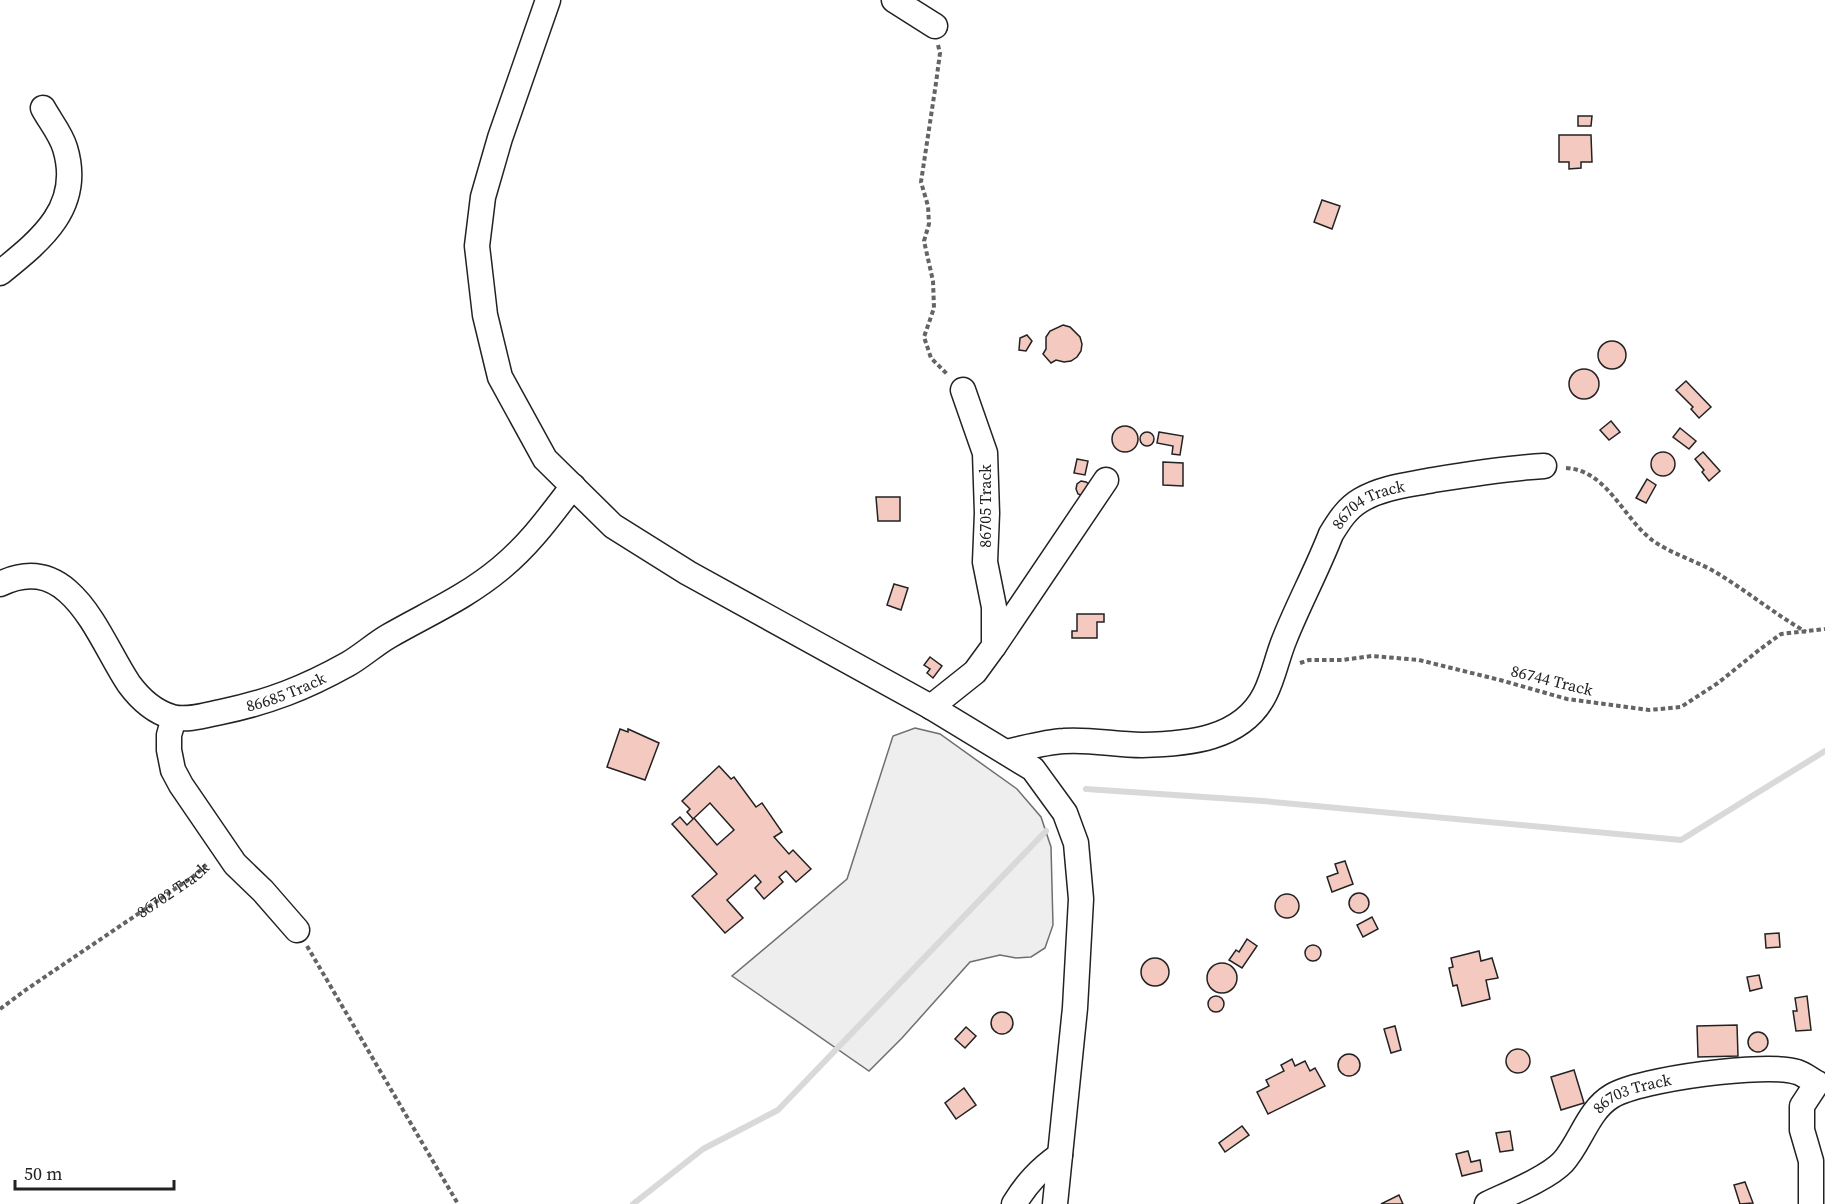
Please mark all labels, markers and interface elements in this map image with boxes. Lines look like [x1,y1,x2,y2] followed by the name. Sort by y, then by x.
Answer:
[974,464,996,548] street label: 86705 Track
[1326,474,1407,533] street label: 86704 Track
[1509,659,1596,701] street label: 86744 Track
[243,666,330,717] street label: 86685 Track
[132,856,214,923] street label: 86702 Track
[1587,1068,1673,1118] street label: 86703 Track
[15,1153,174,1191] scale bar
[24,1161,62,1186] text: 50 m

